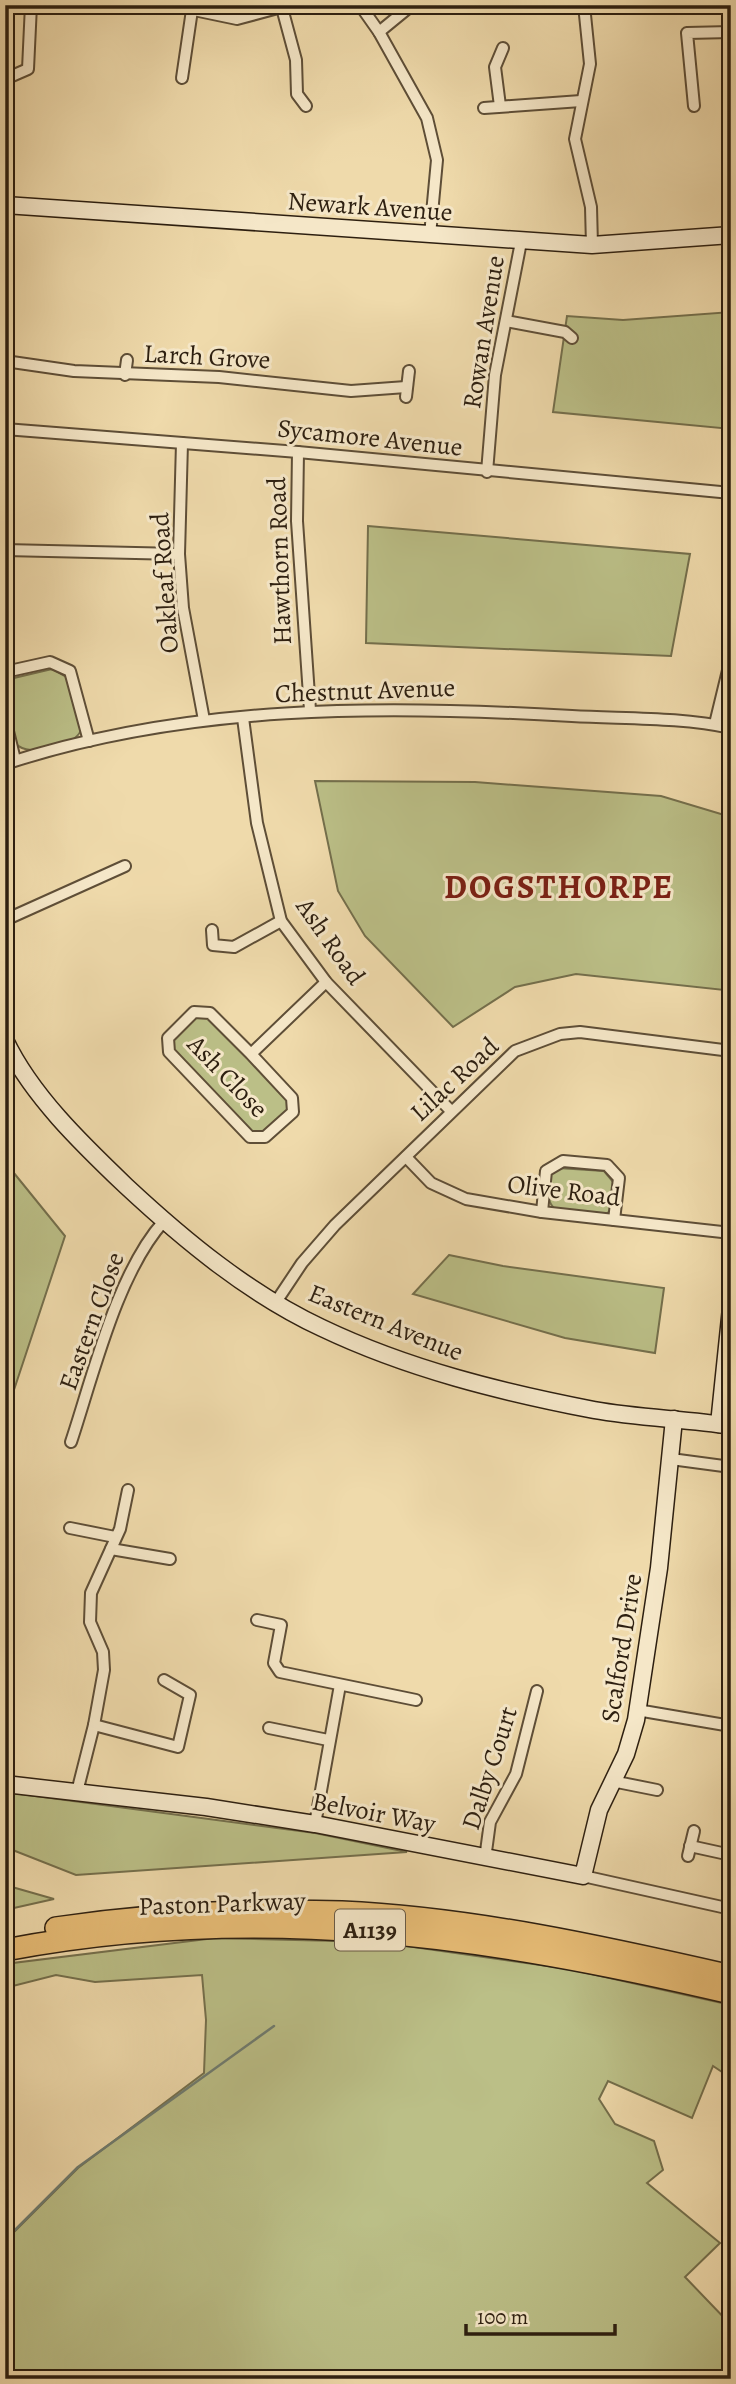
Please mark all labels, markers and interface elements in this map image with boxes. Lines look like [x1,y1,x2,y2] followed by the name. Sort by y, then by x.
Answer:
[286,183,454,230] street label: Newark Avenue
[454,253,513,411] street label: Rowan Avenue
[143,336,271,377] street label: Larch Grove
[276,410,464,465] street label: Sycamore Avenue
[259,476,300,646] street label: Hawthorn Road
[142,511,187,655] street label: Oakleaf Road
[274,670,456,711] street label: Chestnut Avenue
[444,864,674,909] district label: DOGSTHORPE
[287,890,373,992] street label: Ash Road
[179,1027,276,1125] street label: Ash Close
[402,1029,506,1129] street label: Lilac Road
[505,1166,623,1215] street label: Olive Road
[50,1247,133,1395] street label: Eastern Close
[303,1275,469,1369] street label: Eastern Avenue
[592,1571,651,1725] street label: Scalford Drive
[453,1702,526,1834] street label: Dalby Court
[309,1783,439,1842] street label: Belvoir Way
[138,1883,307,1924] street label: Paston Parkway
[335,1910,405,1951] road number: A1139
[466,2293,615,2337] scale bar
[477,2303,528,2331] text: 100 m

